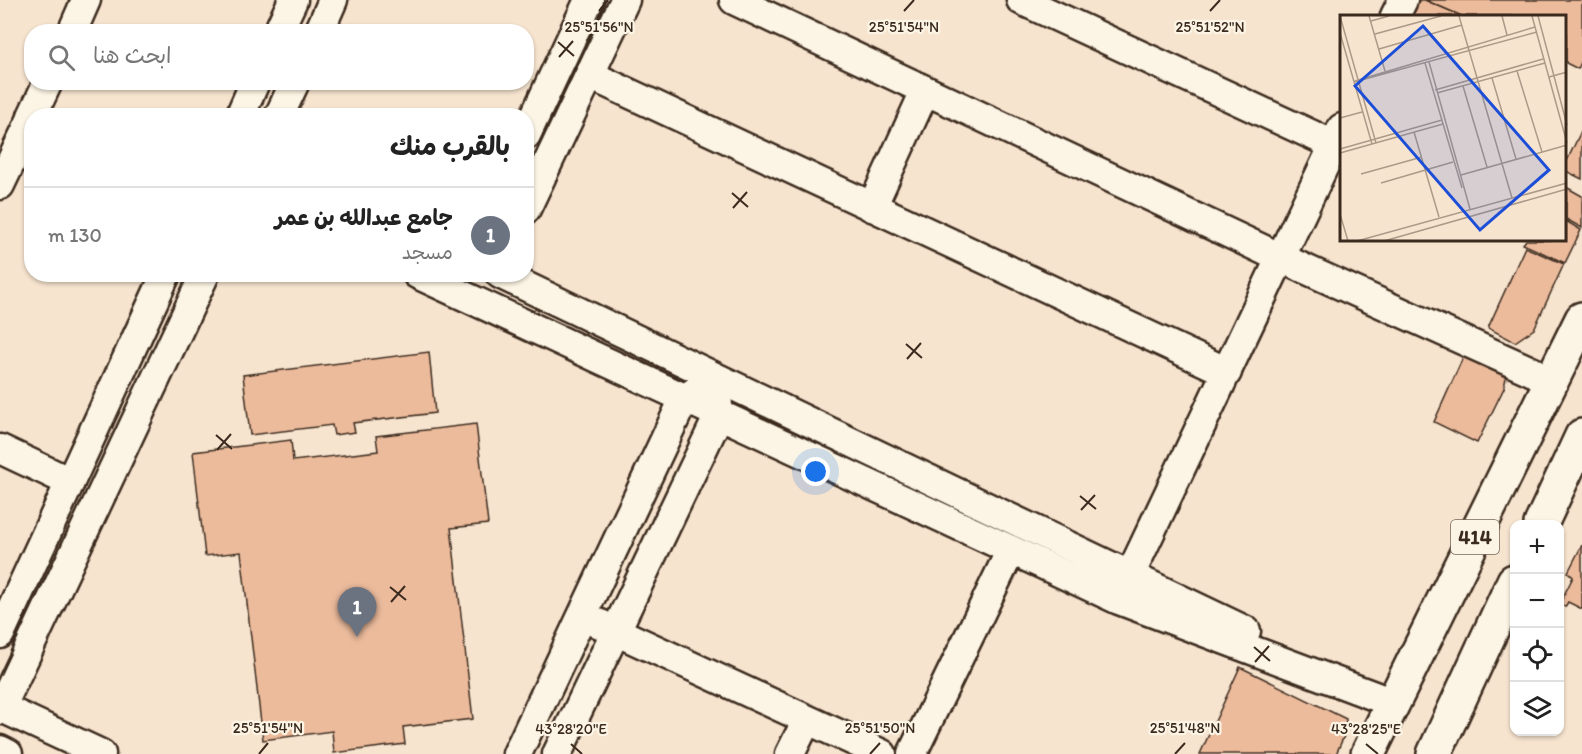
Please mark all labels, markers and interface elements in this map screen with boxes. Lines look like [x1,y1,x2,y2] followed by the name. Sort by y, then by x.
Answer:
[1340,15,1567,242] inset map
[564,18,634,36] text: 25°51'56"N
[869,18,939,36] text: 25°51'54"N
[1175,18,1245,36] text: 25°51'52"N
[24,24,534,90] search box
[45,41,78,74] icon: search
[93,42,172,69] text: ابحث هنا
[390,130,510,162] text: بالقرب منك
[275,204,453,231] text: جامع عبدالله بن عمر
[48,223,102,247] text: 130 m
[486,223,495,247] text: 1
[402,240,453,264] text: مسجد
[801,457,830,486] your location
[1451,520,1499,554] road number: 414
[1510,520,1564,736] map controls
[1510,520,1564,574] button: +
[1510,574,1564,628] button: −
[338,588,376,637] pin: 1
[1510,628,1564,682] button: locate
[1510,682,1564,736] button: layers
[233,719,303,737] text: 25°51'54"N
[845,719,915,737] text: 25°51'50"N
[1150,719,1220,737] text: 25°51'48"N
[535,720,607,738] text: 43°28'20"E
[1331,720,1401,738] text: 43°28'25"E

